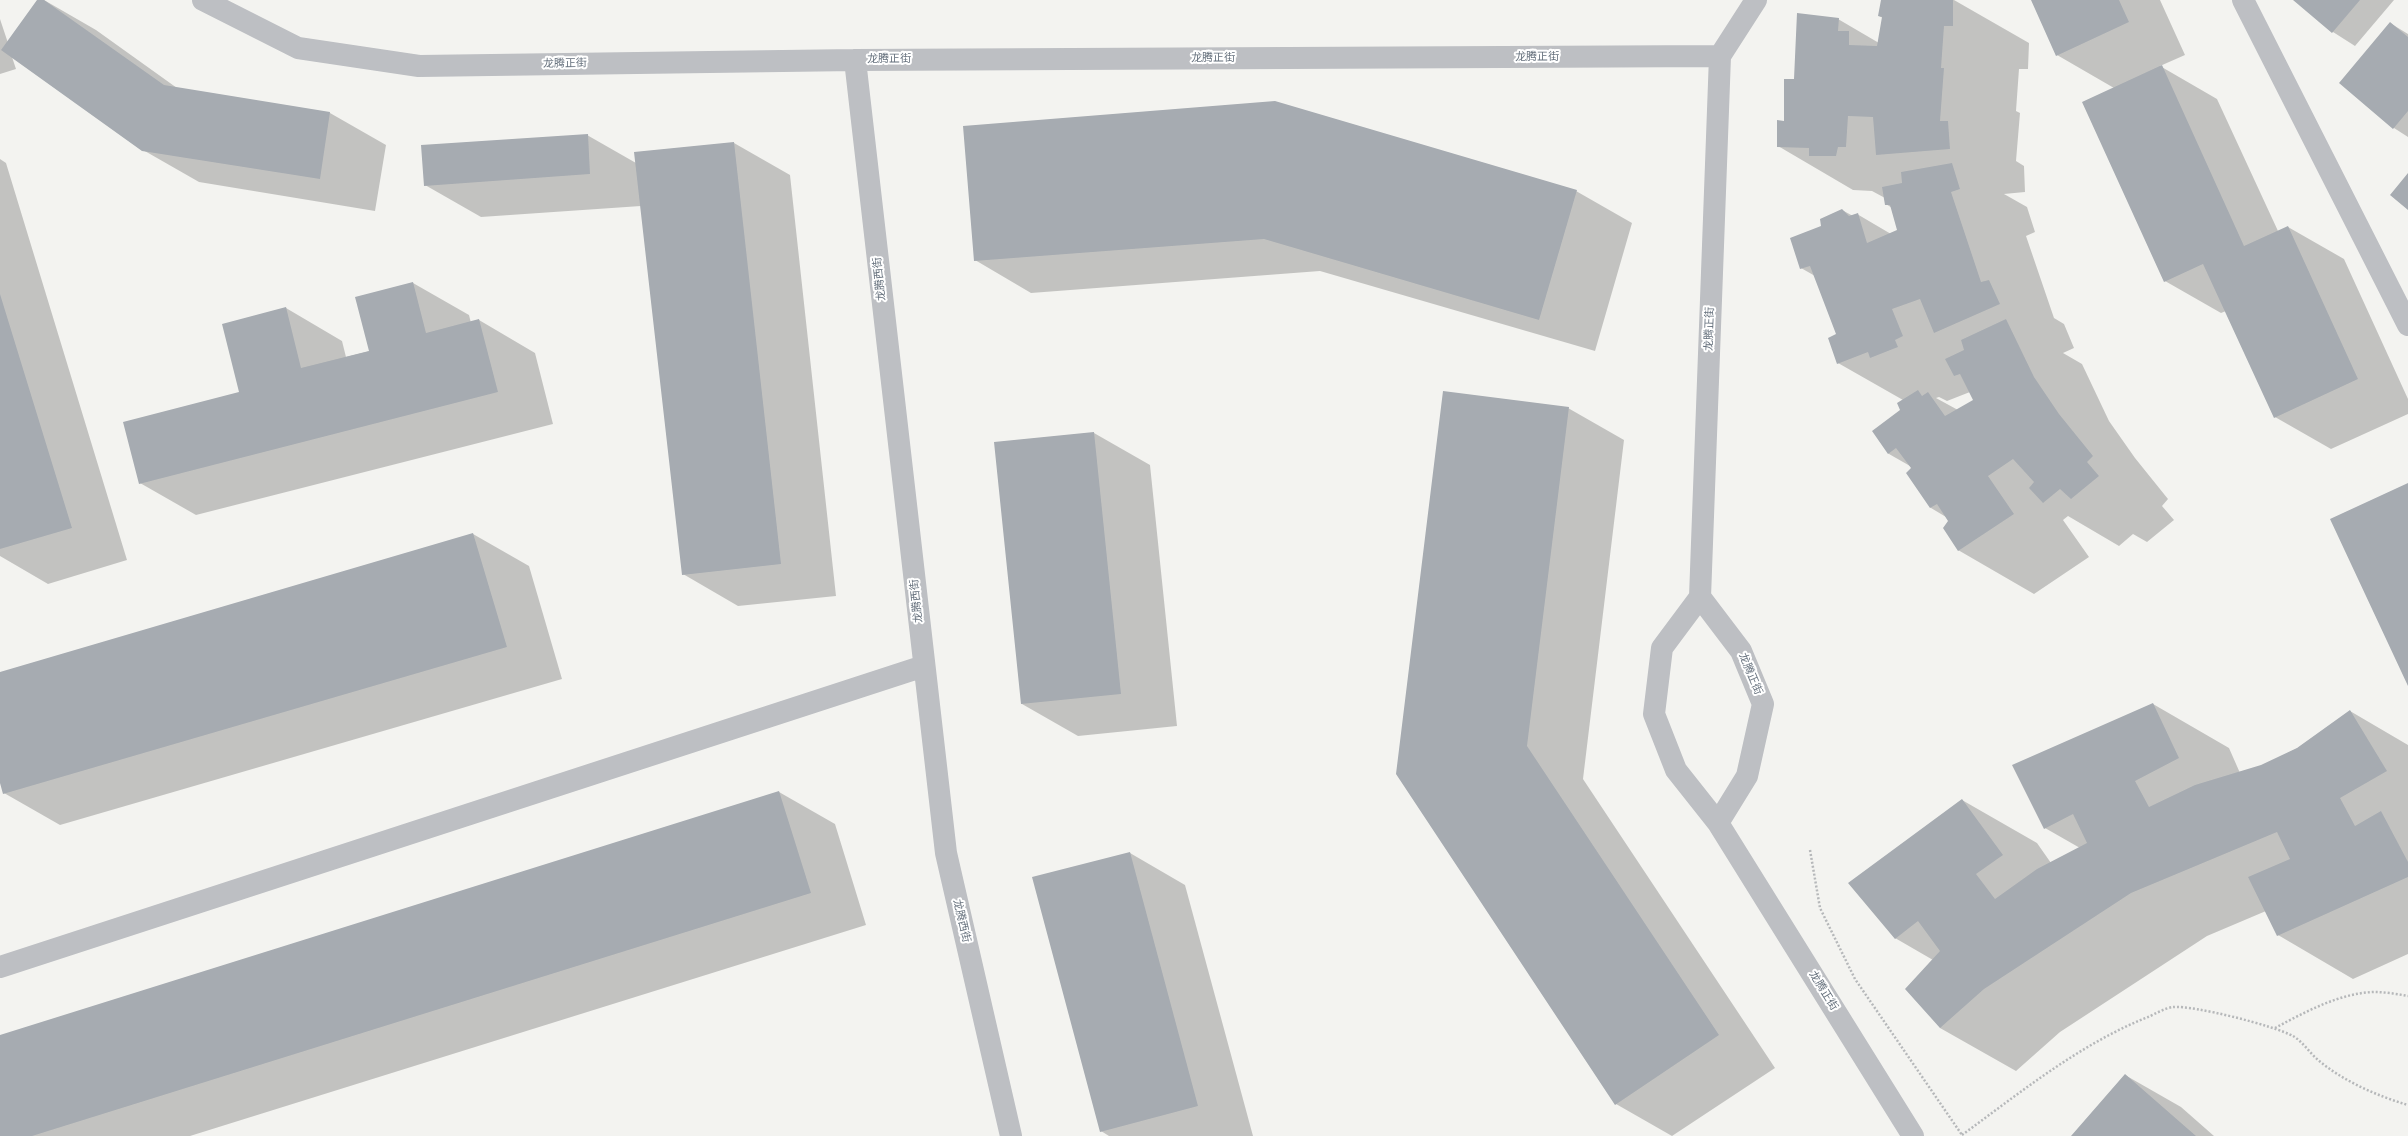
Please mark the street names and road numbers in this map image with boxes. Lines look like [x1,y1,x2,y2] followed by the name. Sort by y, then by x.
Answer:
[1515,50,1559,64] street label: 龙腾正街
[1191,51,1235,65] street label: 龙腾正街
[867,52,911,66] street label: 龙腾正街
[543,57,587,71] street label: 龙腾正街
[871,256,889,302] street label: 龙腾西街
[1703,307,1717,351] street label: 龙腾正街
[908,578,926,624] street label: 龙腾西街
[1735,651,1765,697] street label: 龙腾正街
[950,898,972,944] street label: 龙腾西街
[1806,969,1840,1013] street label: 龙腾正街

